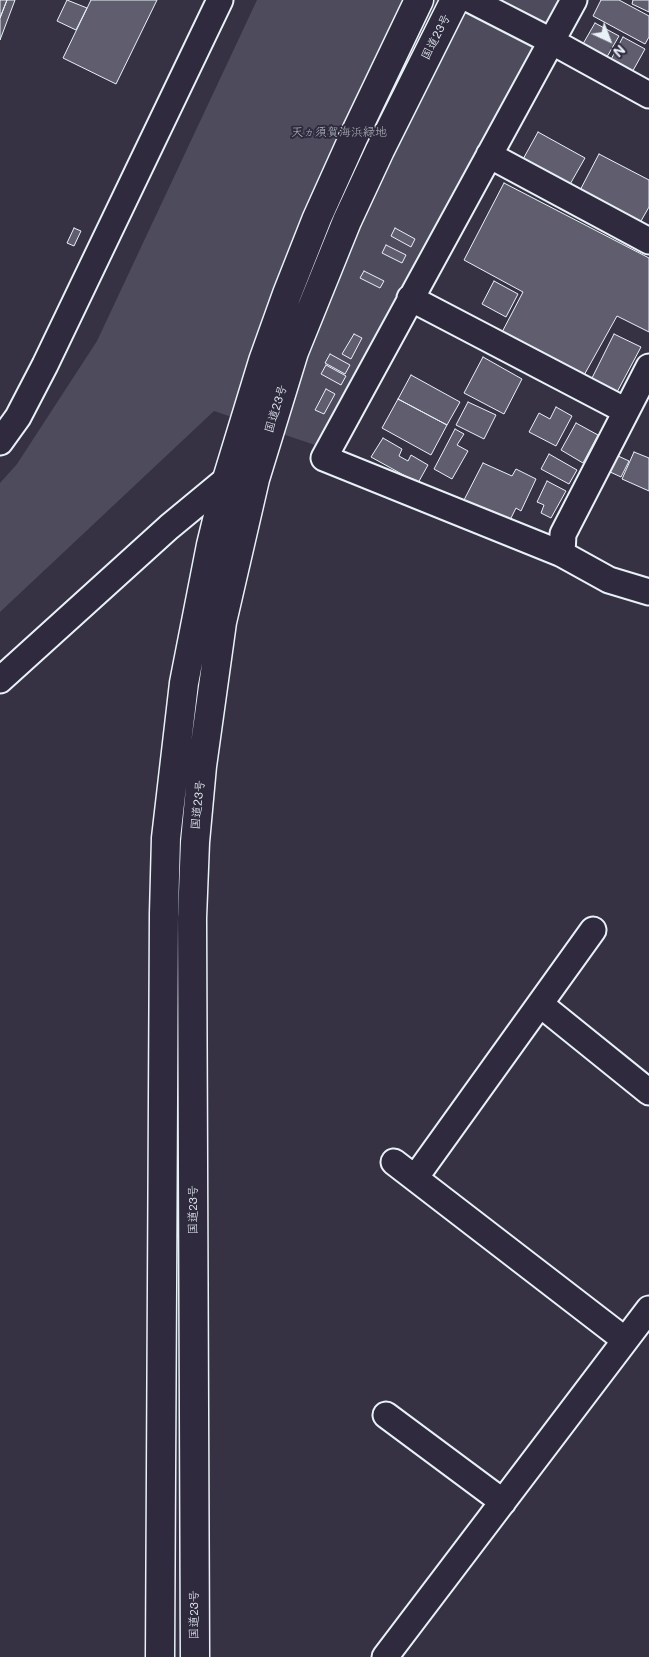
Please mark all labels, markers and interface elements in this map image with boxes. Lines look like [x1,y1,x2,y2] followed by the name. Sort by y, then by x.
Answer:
[418,12,454,62] street label: 国道23号
[584,15,634,65] north arrow
[609,41,630,62] text: N
[291,125,387,139] park label: 天ヵ須賀海浜緑地
[262,383,290,435] street label: 国道23号
[188,780,208,830] street label: 国道23号
[186,1185,200,1235] street label: 国道23号
[187,1590,201,1640] street label: 国道23号

